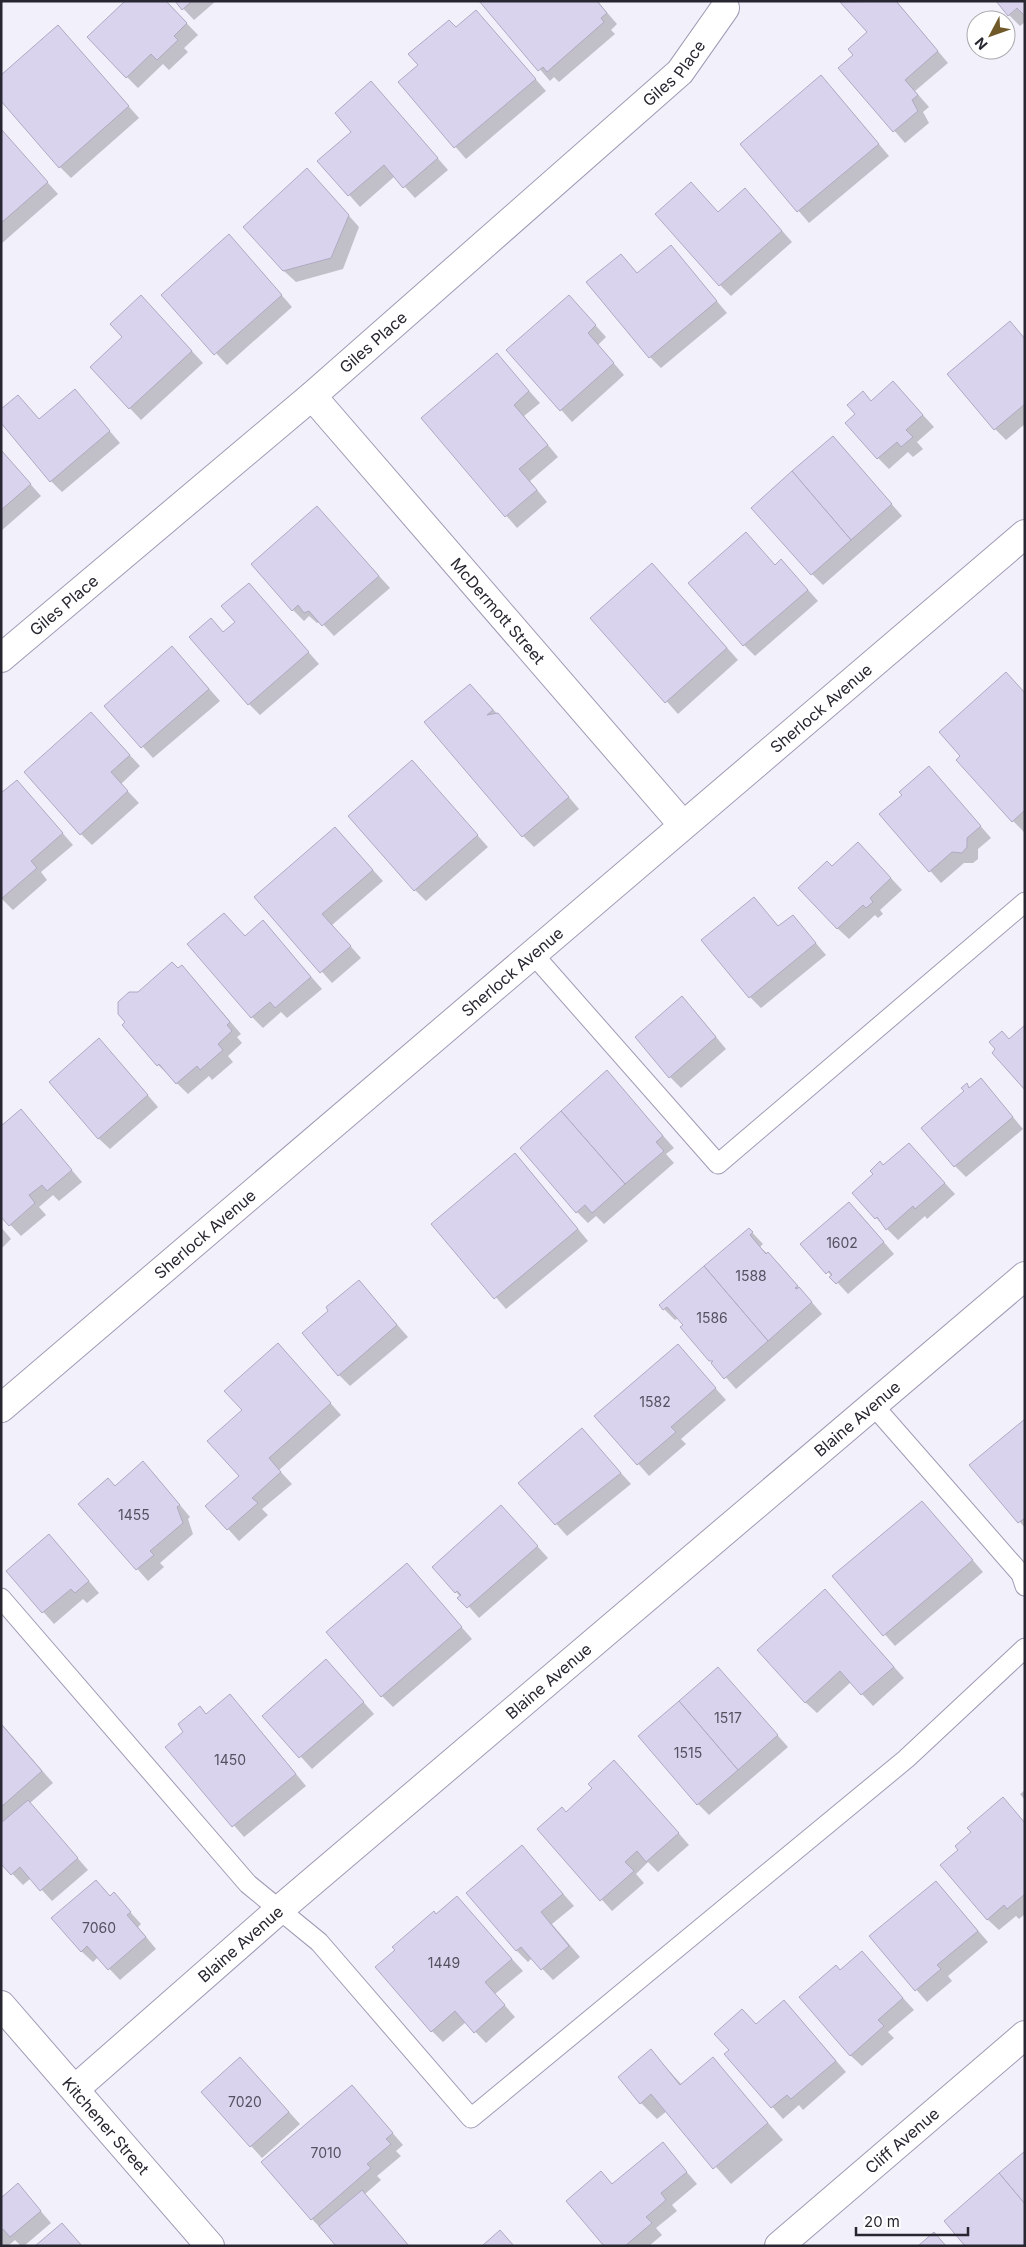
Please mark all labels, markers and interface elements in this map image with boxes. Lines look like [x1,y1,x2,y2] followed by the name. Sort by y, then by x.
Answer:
[966,10,1016,60] north arrow
[971,34,991,53] text: N
[638,36,709,110] street label: Giles Place
[335,307,411,377] street label: Giles Place
[446,554,549,668] street label: McDermott Street
[25,571,102,640] street label: Giles Place
[766,659,876,757] street label: Sherlock Avenue
[457,923,567,1021] street label: Sherlock Avenue
[150,1185,260,1283] street label: Sherlock Avenue
[826,1234,858,1251] house number: 1602
[735,1267,767,1284] house number: 1588
[696,1309,728,1326] house number: 1586
[810,1377,904,1461] street label: Blaine Avenue
[639,1393,671,1410] house number: 1582
[118,1506,150,1523] house number: 1455
[501,1639,596,1723] street label: Blaine Avenue
[714,1709,742,1726] house number: 1517
[674,1744,702,1761] house number: 1515
[214,1751,246,1768] house number: 1450
[194,1901,287,1987] street label: Blaine Avenue
[82,1919,116,1936] house number: 7060
[428,1954,460,1971] house number: 1449
[58,2073,153,2179] street label: Kitchener Street
[228,2093,262,2110] house number: 7020
[861,2103,943,2178] street label: Cliff Avenue
[310,2144,342,2161] house number: 7010
[856,2204,968,2236] scale bar
[864,2212,900,2231] text: 20 m

